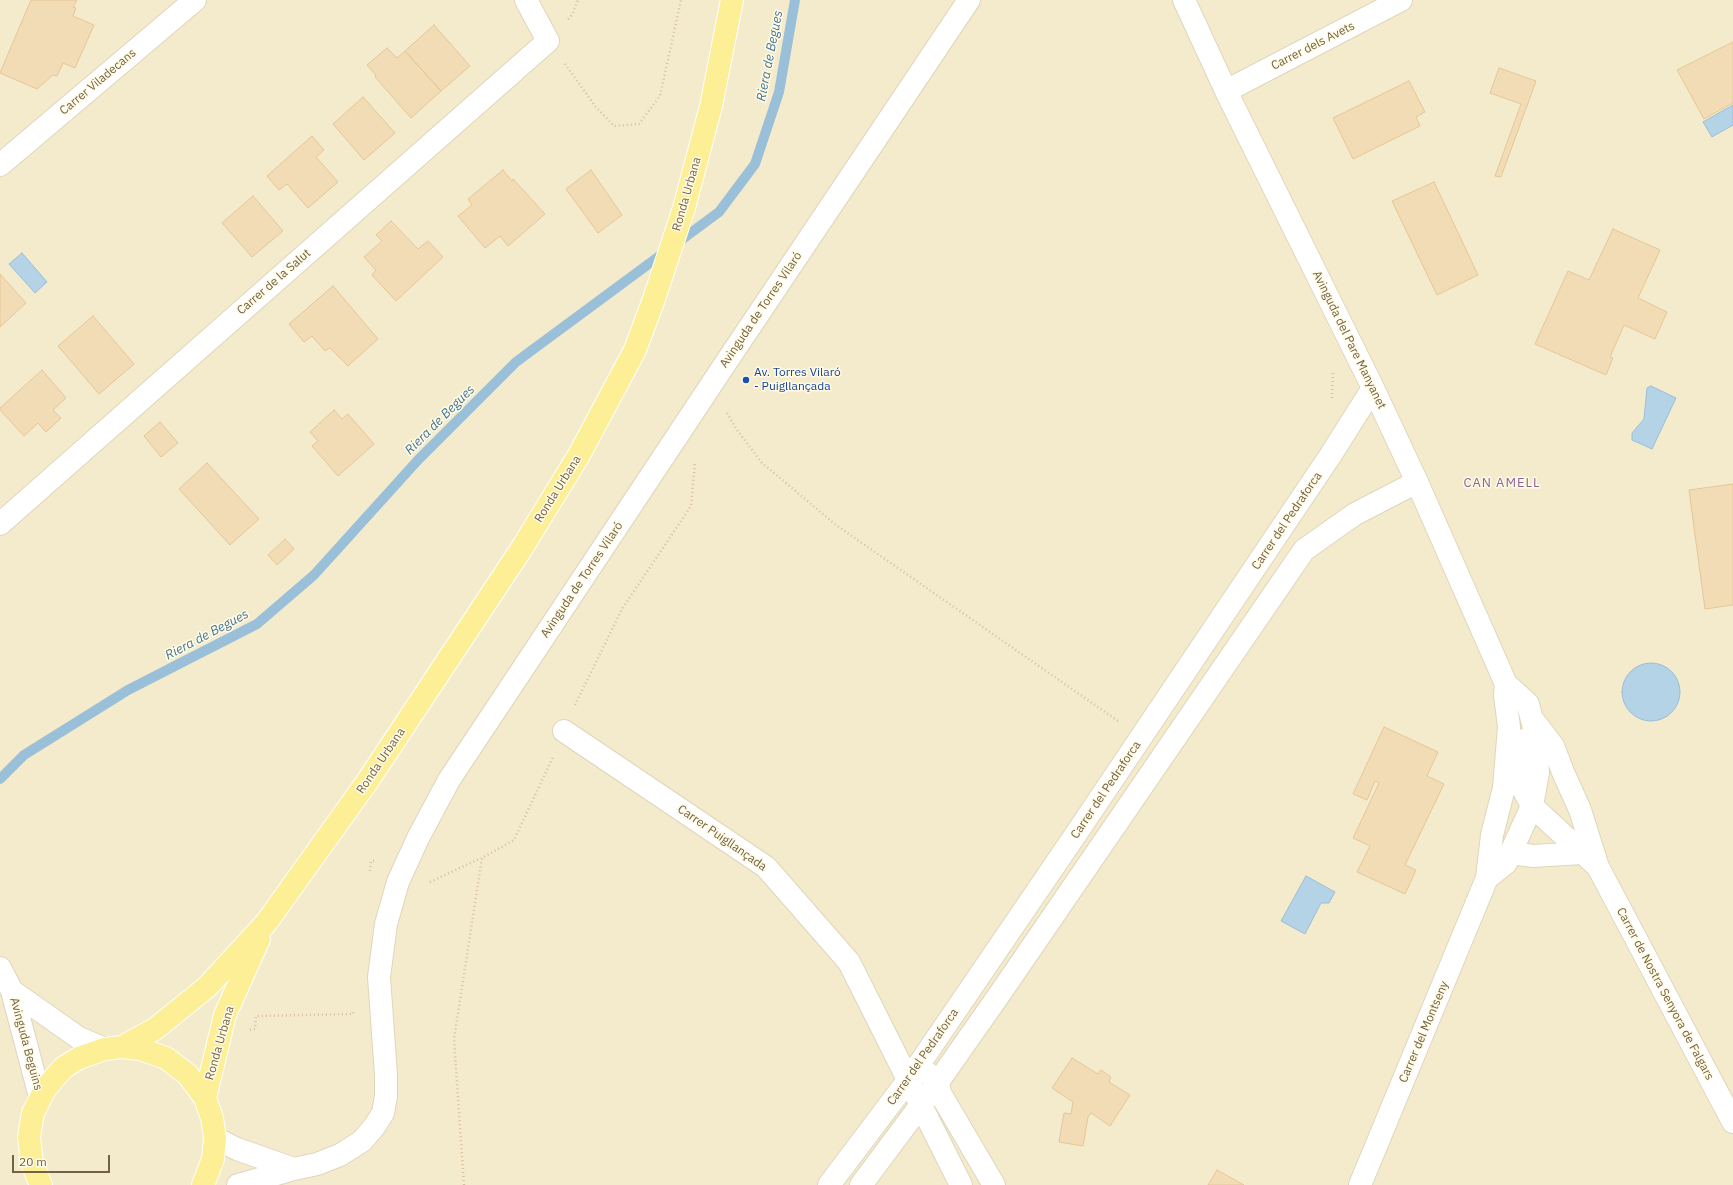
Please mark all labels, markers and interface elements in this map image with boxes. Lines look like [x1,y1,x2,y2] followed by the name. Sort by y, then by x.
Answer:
[754,9,786,103] water label: Riera de Begues
[1269,19,1357,73] street label: Carrer dels Avets
[57,46,139,118] street label: Carrer Viladecans
[670,155,704,233] street label: Ronda Urbana
[234,246,314,318] street label: Carrer de la Salut
[717,249,805,371] street label: Avinguda de Torres Vilaró
[1309,268,1389,412] street label: Avinguda del Pare Manyanet
[754,366,841,394] place label: Av. Torres Vilaró - Puigllançada
[741,375,751,385] marker: Av. Torres Vilaró - Puigllançada
[402,382,478,458] water label: Riera de Begues
[532,453,584,525] street label: Ronda Urbana
[1249,469,1325,573] street label: Carrer del Pedraforca
[1463,475,1541,491] district label: CAN AMELL
[538,519,626,641] street label: Avinguda de Torres Vilaró
[163,606,251,664] water label: Riera de Begues
[354,725,408,797] street label: Ronda Urbana
[1068,738,1144,842] street label: Carrer del Pedraforca
[675,802,769,874] street label: Carrer Puigllançada
[1613,905,1717,1083] street label: Carrer de Nostra Senyora de Falgars
[1396,979,1452,1085] street label: Carrer del Montseny
[7,996,45,1092] street label: Avinguda Beguins
[203,1004,237,1082] street label: Ronda Urbana
[884,1006,962,1108] street label: Carrer del Pedraforca
[14,1147,112,1173] scale bar
[19,1154,47,1169] text: 20 m

